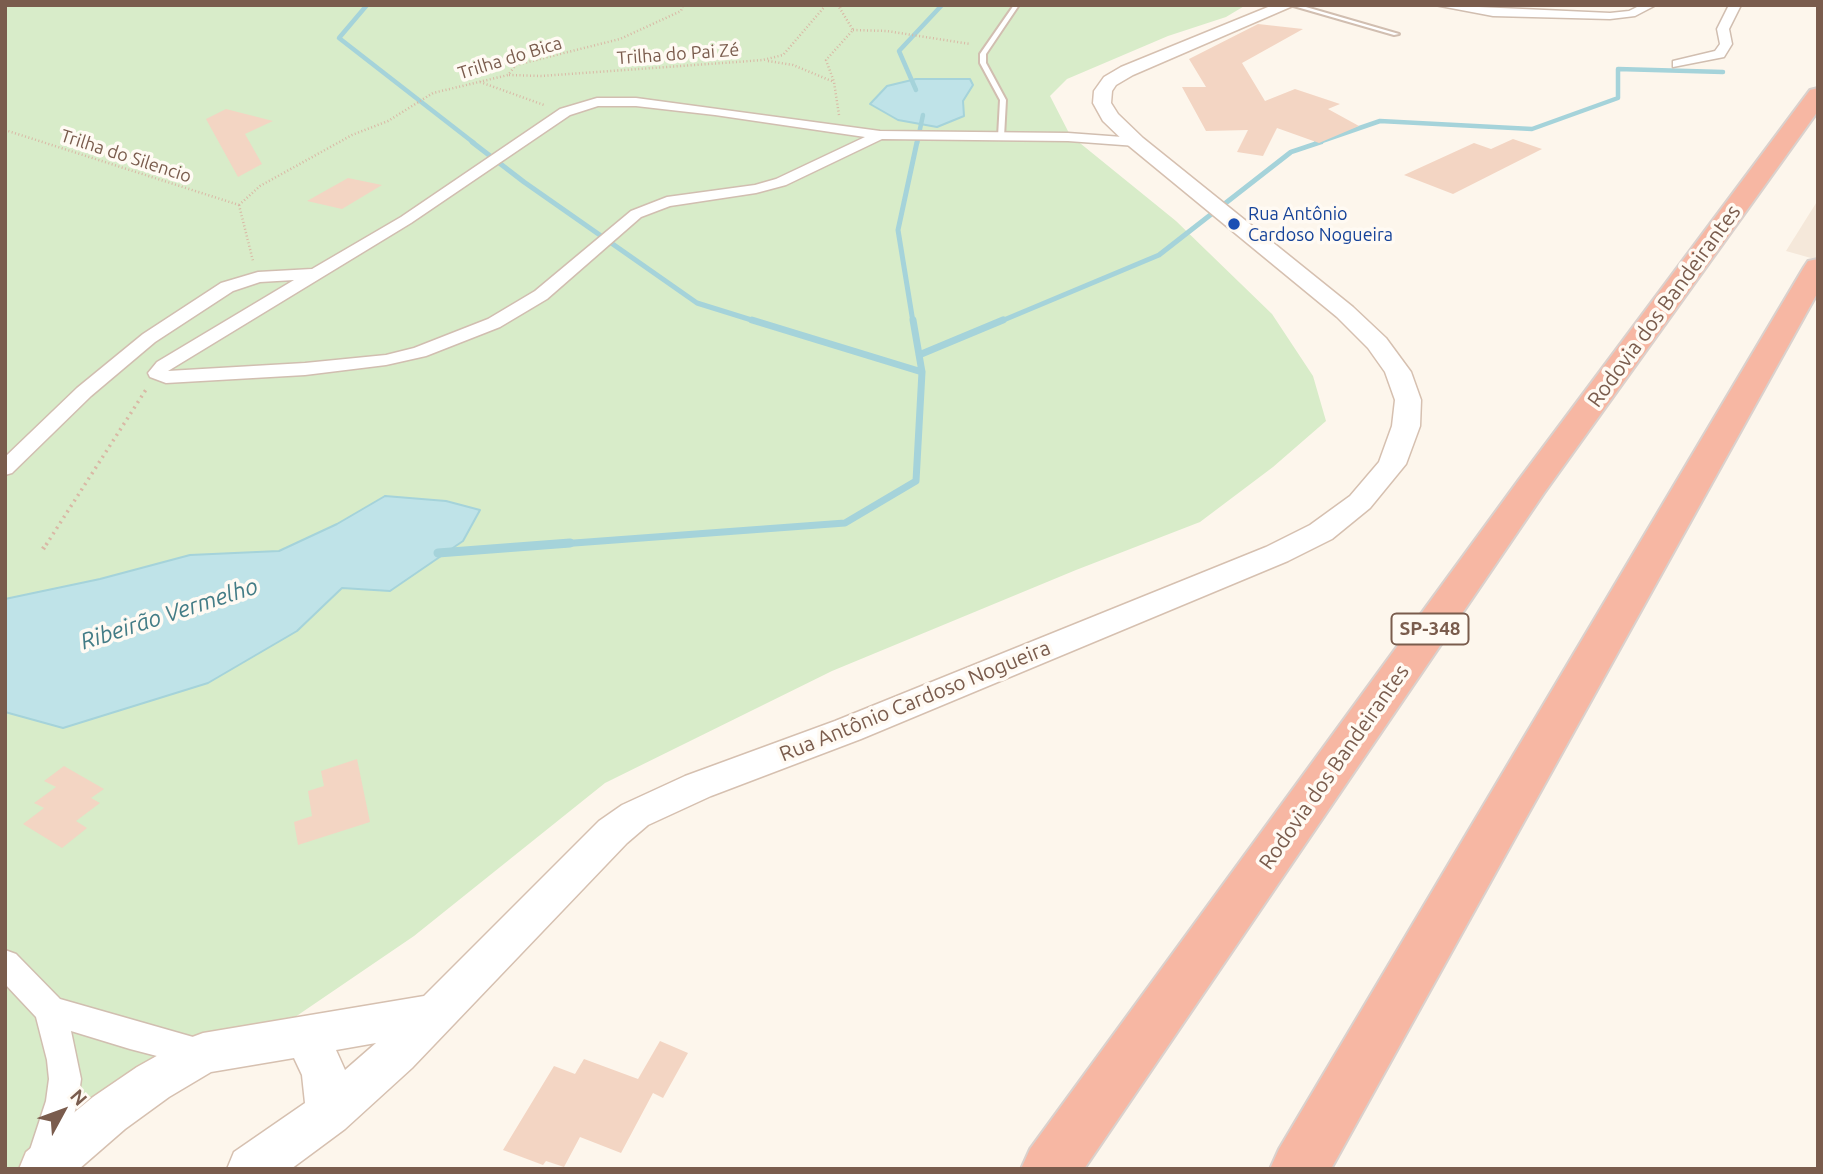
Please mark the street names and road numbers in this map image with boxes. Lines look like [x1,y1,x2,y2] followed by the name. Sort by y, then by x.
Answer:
[455,32,565,84] street label: Trilha do Bica
[616,39,740,69] street label: Trilha do Pai Zé
[58,125,194,187] street label: Trilha do Silencio
[1582,200,1746,412] street label: Rodovia dos Bandeirantes
[1392,614,1468,644] road number: SP-348
[776,635,1054,767] street label: Rua Antônio Cardoso Nogueira
[1254,660,1414,874] street label: Rodovia dos Bandeirantes

